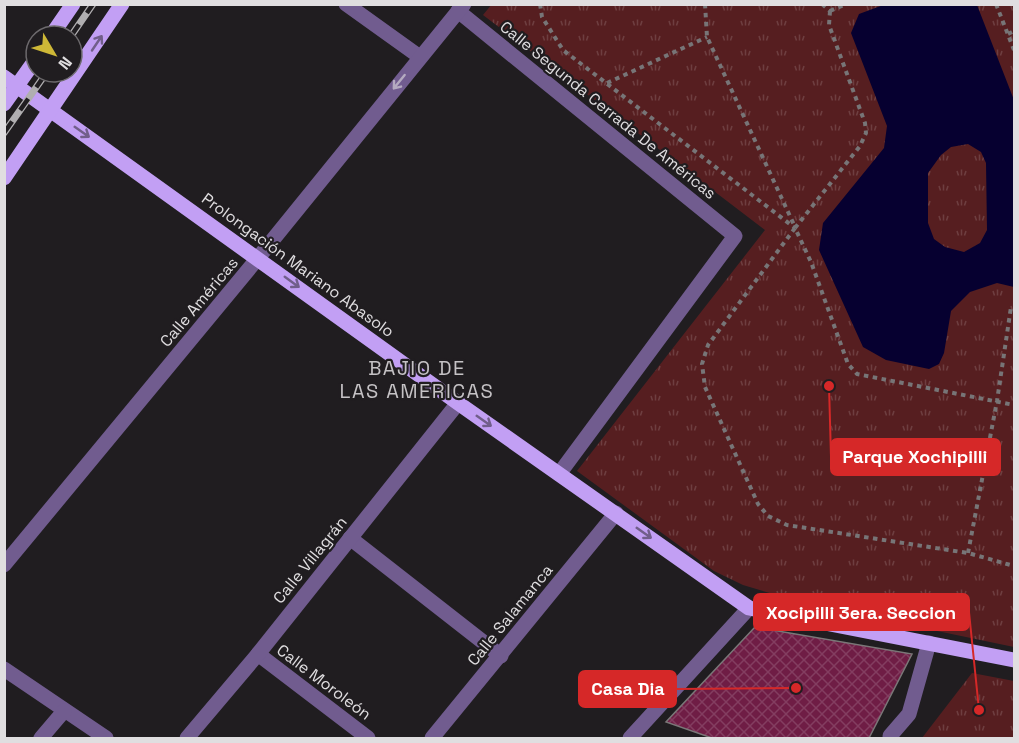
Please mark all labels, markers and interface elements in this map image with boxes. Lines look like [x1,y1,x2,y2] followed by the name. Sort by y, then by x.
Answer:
[496,16,720,204] street label: Calle Segunda Cerrada De Américas
[24,24,84,84] north arrow
[91,35,103,51] one-way arrow
[54,52,77,74] text: N
[393,74,406,90] one-way arrow
[73,126,89,139] one-way arrow
[198,188,398,342] street label: Prolongación Mariano Abasolo
[155,253,243,351] street label: Calle Américas
[283,276,299,289] one-way arrow
[340,355,494,404] district label: BAJIO DE LAS AMERICAS
[475,415,492,427] one-way arrow
[831,439,1000,475] callout: Parque Xochipilli
[843,445,987,468] text: Parque Xochipilli
[268,512,352,608] street label: Calle Villagrán
[635,527,651,539] one-way arrow
[463,560,557,670] street label: Calle Salamanca
[754,594,969,630] callout: Xocipilli 3era. Seccion
[766,601,956,624] text: Xocipilli 3era. Seccion
[272,640,376,724] street label: Calle Moroleón
[579,671,676,707] callout: Casa Dia
[591,677,665,700] text: Casa Dia

